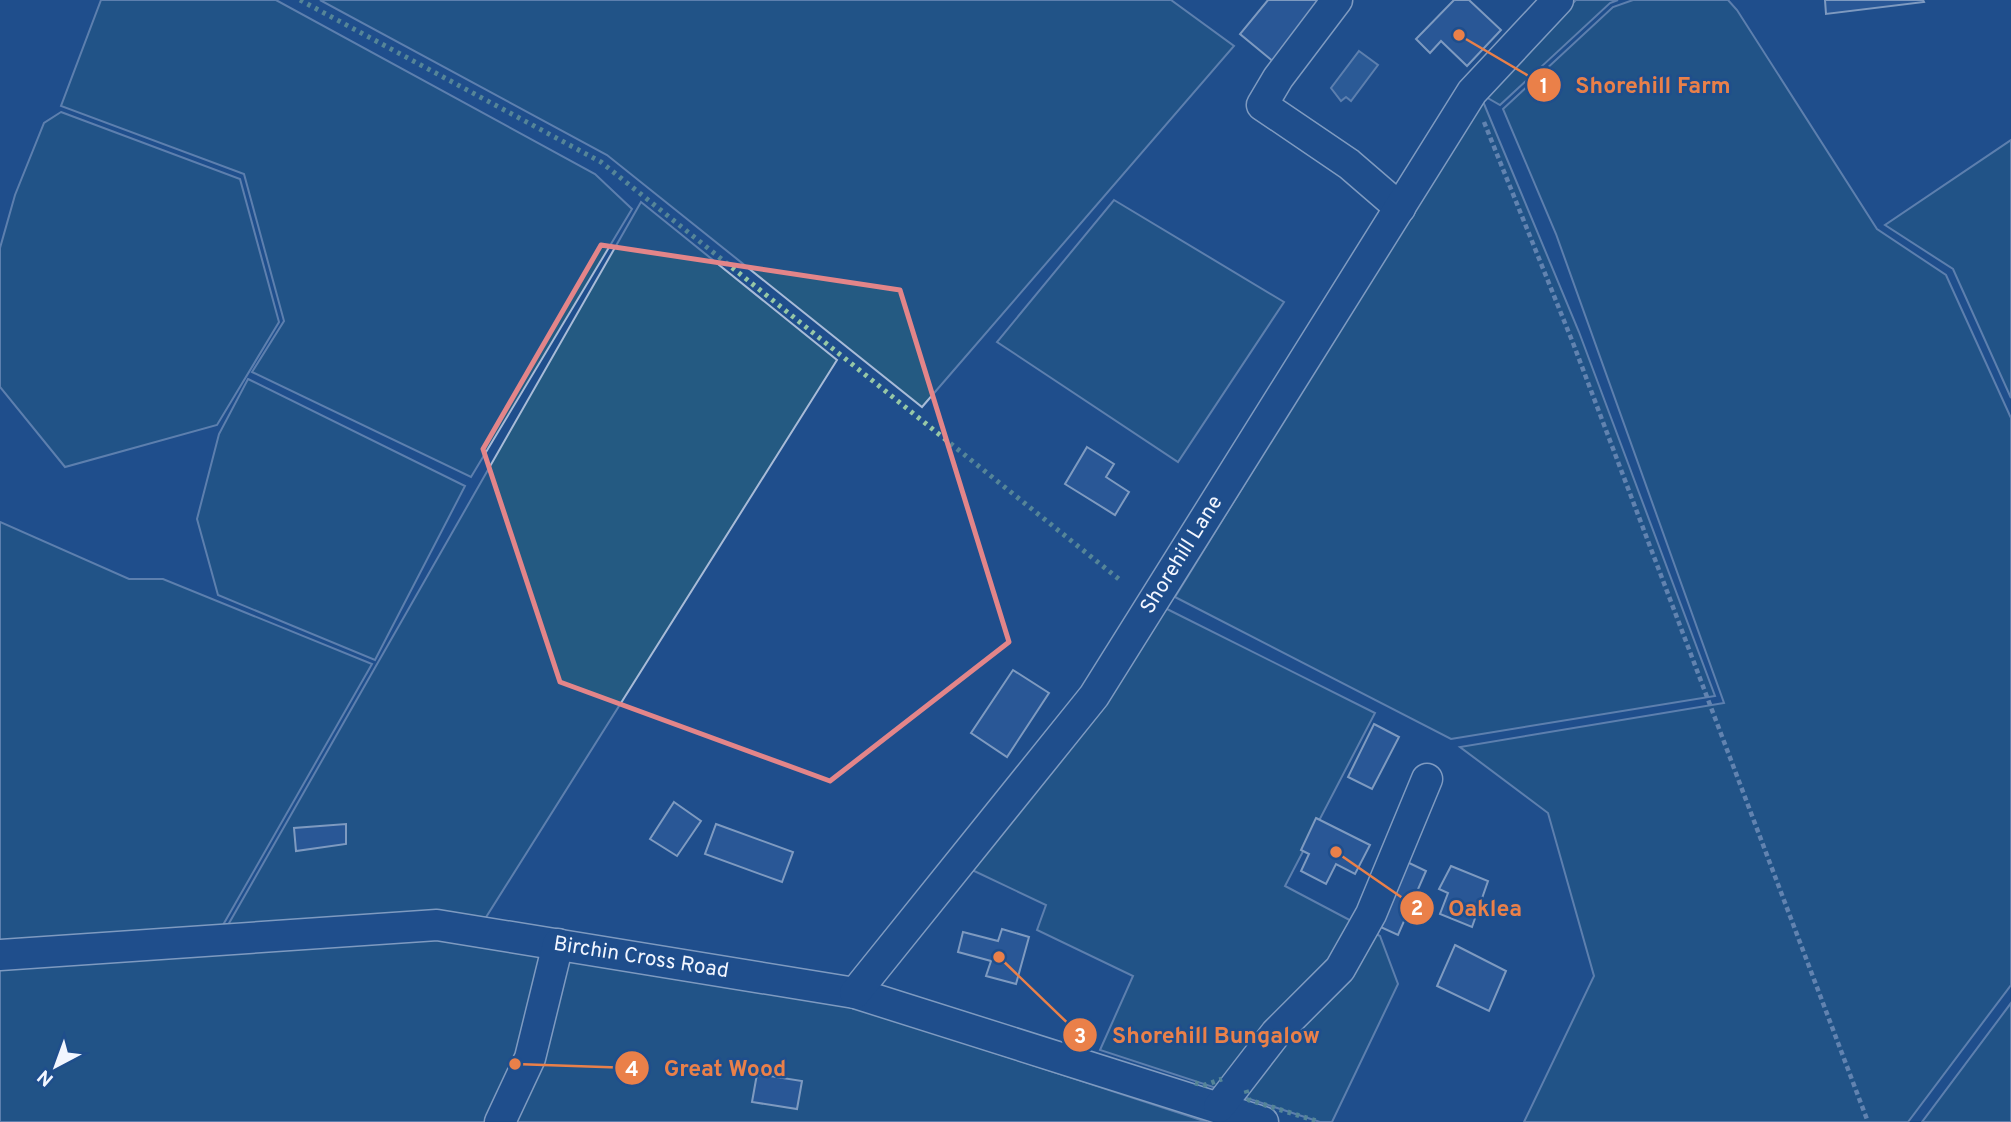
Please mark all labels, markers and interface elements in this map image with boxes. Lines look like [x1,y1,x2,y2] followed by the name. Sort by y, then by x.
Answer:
[1526,63,1745,107] callout: Shorehill Farm
[1575,73,1731,102] text: Shorehill Farm
[1540,74,1548,101] text: 1
[1135,491,1229,619] street label: Shorehill Lane
[1399,886,1536,930] callout: Oaklea
[1411,896,1423,923] text: 2
[1448,896,1522,925] text: Oaklea
[551,931,731,985] street label: Birchin Cross Road
[1063,1013,1334,1057] callout: Shorehill Bungalow
[1112,1023,1320,1052] text: Shorehill Bungalow
[1074,1024,1086,1051] text: 3
[21,1031,91,1101] north arrow
[614,1046,800,1090] callout: Great Wood
[664,1056,786,1085] text: Great Wood
[625,1057,639,1084] text: 4
[33,1064,59,1091] text: N

